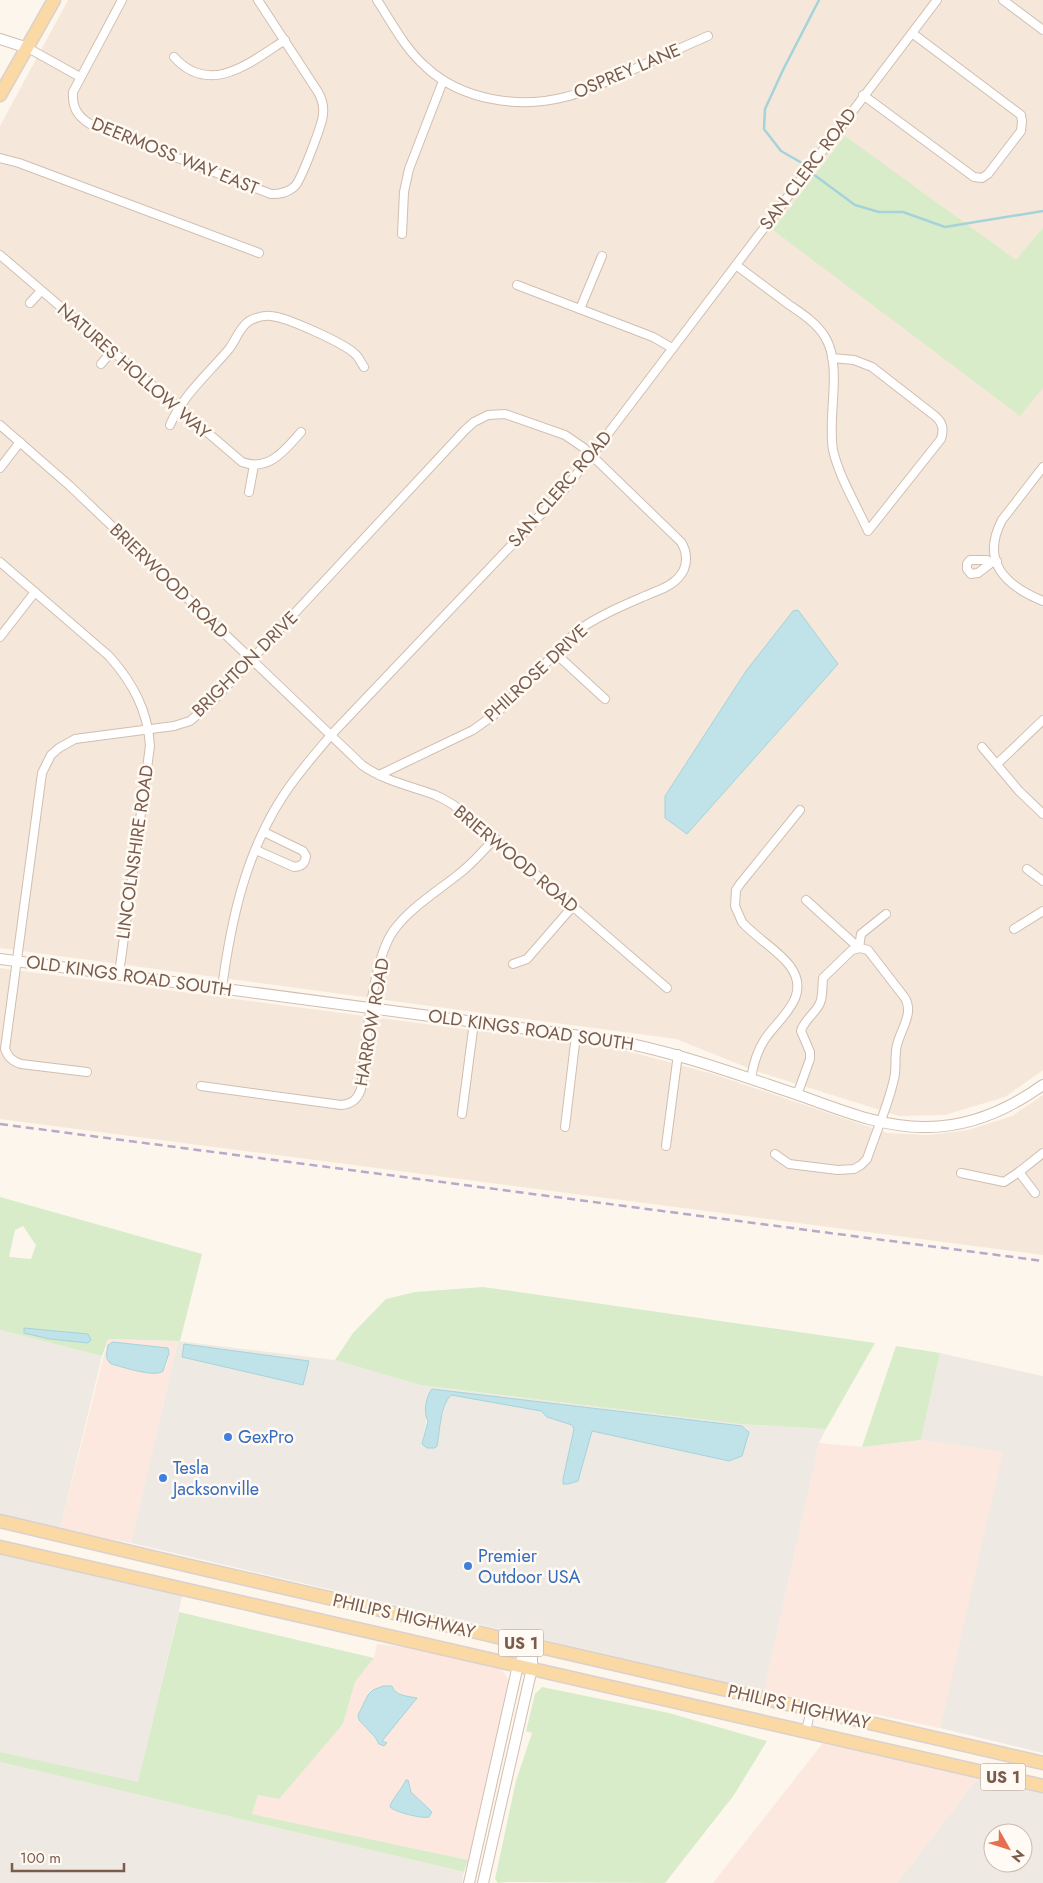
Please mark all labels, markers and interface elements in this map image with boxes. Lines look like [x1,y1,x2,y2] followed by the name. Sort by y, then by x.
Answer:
[570,37,684,105] street label: OSPREY LANE
[753,102,863,236] street label: SAN CLERC ROAD
[88,111,263,202] street label: DEERMOSS WAY EAST
[52,297,217,446] street label: NATURES HOLLOW WAY
[502,425,618,553] street label: SAN CLERC ROAD
[104,517,234,645] street label: BRIERWOOD ROAD
[186,605,304,723] street label: BRIGHTON DRIVE
[478,618,594,728] street label: PHILROSE DRIVE
[110,763,160,941] street label: LINCOLNSHIRE ROAD
[448,799,584,919] street label: BRIERWOOD ROAD
[24,949,234,1003] street label: OLD KINGS ROAD SOUTH
[348,956,396,1088] street label: HARROW ROAD
[426,1003,636,1057] street label: OLD KINGS ROAD SOUTH
[238,1424,294,1450] place label: GexPro
[222,1431,234,1443] marker: GexPro
[171,1455,259,1502] place label: Tesla Jacksonville
[157,1472,169,1484] marker: Tesla Jacksonville
[478,1543,581,1590] place label: Premier Outdoor USA
[462,1560,474,1572] marker: Premier Outdoor USA
[330,1587,479,1645] street label: PHILIPS HIGHWAY
[498,1630,544,1656] road number: US 1
[725,1678,874,1736] street label: PHILIPS HIGHWAY
[980,1764,1026,1790] road number: US 1
[983,1823,1033,1873] north arrow
[12,1840,125,1872] scale bar
[1007,1846,1029,1867] text: N
[20,1847,61,1869] text: 100 m

